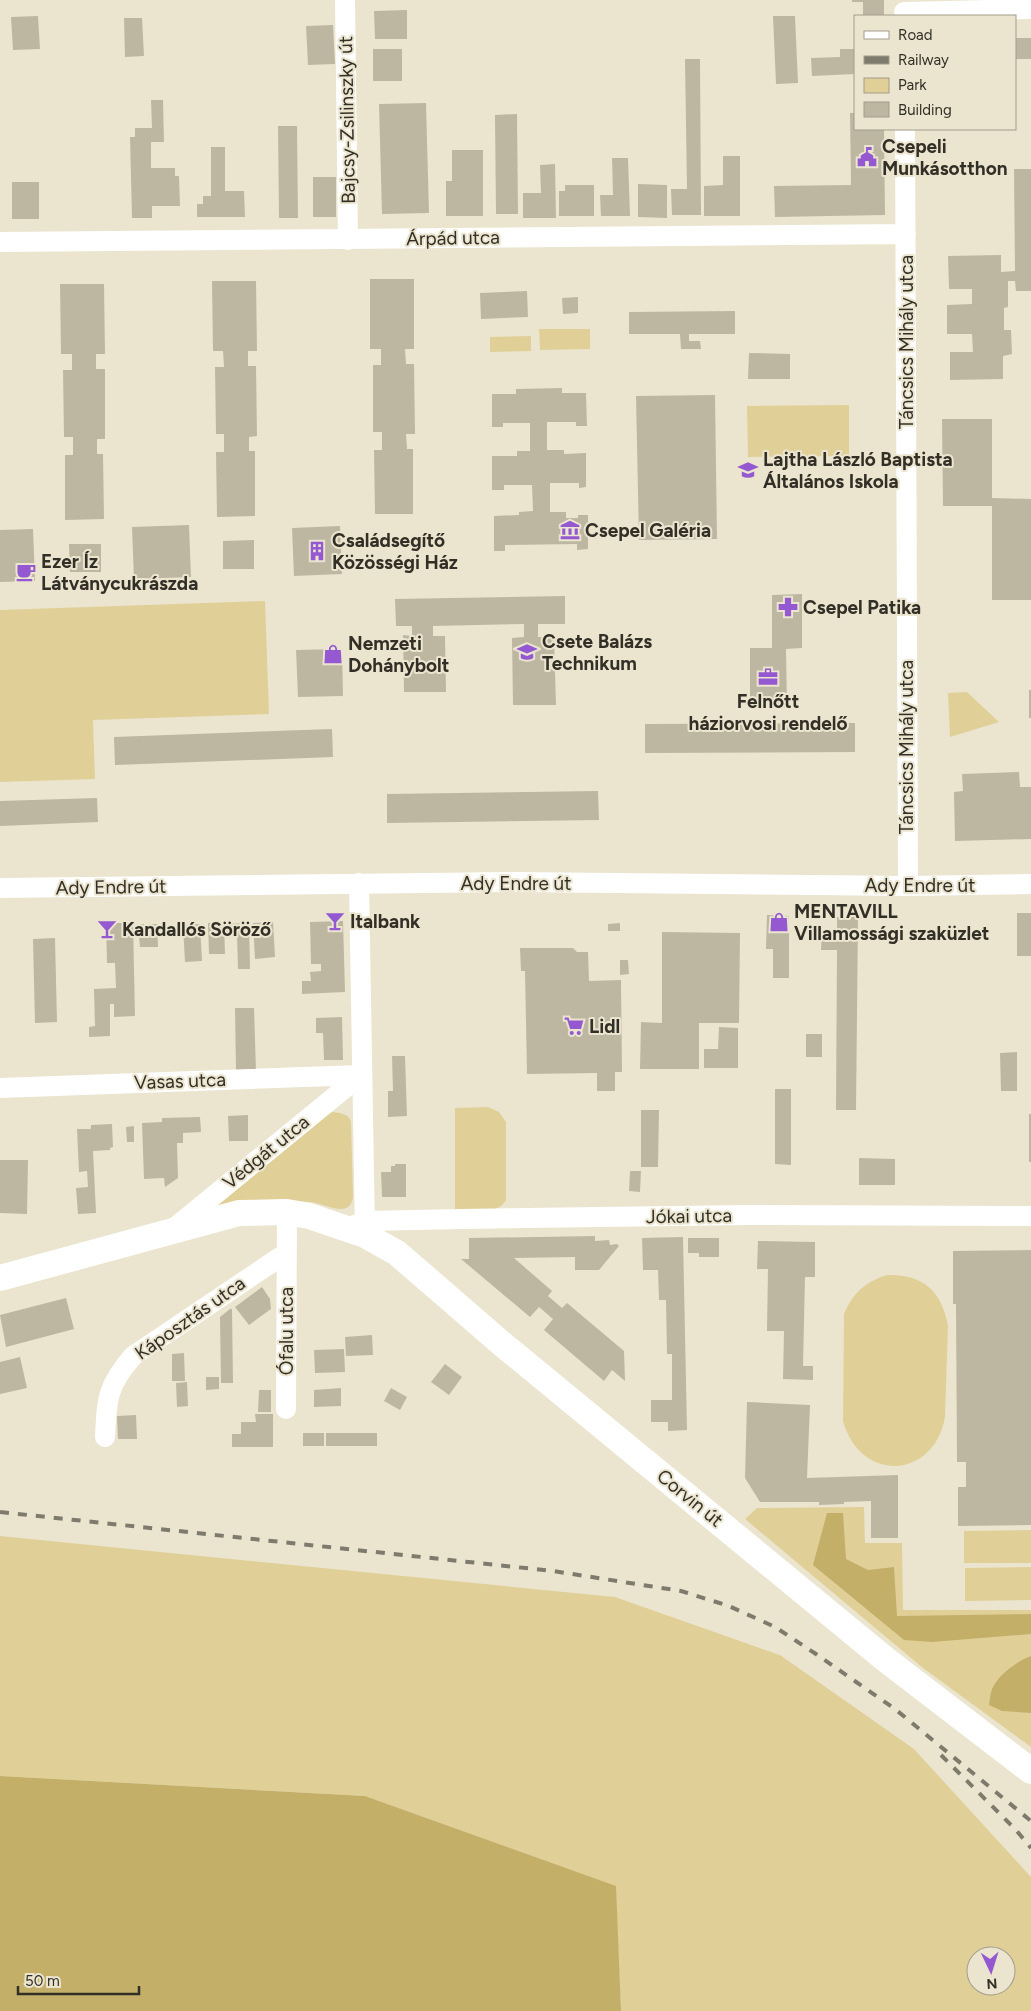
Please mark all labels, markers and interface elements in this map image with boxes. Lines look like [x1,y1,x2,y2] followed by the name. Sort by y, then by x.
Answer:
[854,15,1016,130] legend
[898,26,933,44] text: Road
[334,36,360,204] street label: Bajcsy-Zsilinszky út
[898,51,949,69] text: Railway
[898,76,927,94] text: Park
[898,101,952,119] text: Building
[882,135,1007,180] place label: Csepeli Munkásotthon
[856,146,878,168] public building icon: Csepeli Munkásotthon
[406,226,500,250] street label: Árpád utca
[895,255,918,429] street label: Táncsics Mihály utca
[763,448,953,493] place label: Lajtha László Baptista Általános Iskola
[737,459,759,481] school or university icon: Lajtha László Baptista Általános Iskola
[559,519,581,541] museum icon: Csepel Galéria
[585,519,711,542] place label: Csepel Galéria
[332,529,458,574] place label: Családsegítő Közösségi Ház
[306,540,328,562] building icon: Családsegítő Közösségi Ház
[41,550,198,595] place label: Ezer Íz Látványcukrászda
[15,561,37,583] cafe icon: Ezer Íz Látványcukrászda
[777,596,799,618] pharmacy icon: Csepel Patika
[803,596,921,619] place label: Csepel Patika
[542,630,652,675] place label: Csete Balázs Technikum
[348,632,450,677] place label: Nemzeti Dohánybolt
[516,641,538,663] school or university icon: Csete Balázs Technikum
[322,643,344,665] shop icon: Nemzeti Dohánybolt
[895,660,918,834] street label: Táncsics Mihály utca
[757,666,779,688] office icon: Felnőtt háziorvosi rendelő
[689,690,847,735] place label: Felnőtt háziorvosi rendelő
[461,872,571,895] street label: Ady Endre út
[865,874,975,897] street label: Ady Endre út
[55,875,167,899] street label: Ady Endre út
[794,900,990,945] place label: MENTAVILL Villamossági szaküzlet
[324,910,346,932] bar icon: Italbank
[350,910,421,933] place label: Italbank
[768,911,790,933] shop icon: MENTAVILL Villamossági szaküzlet
[96,918,118,940] bar icon: Kandallós Söröző
[122,918,271,941] place label: Kandallós Söröző
[563,1015,585,1037] supermarket icon: Lidl
[589,1015,620,1038] place label: Lidl
[134,1068,226,1094] street label: Vasas utca
[218,1110,314,1194] street label: Védgát utca
[646,1204,732,1228] street label: Jókai utca
[130,1271,250,1365] street label: Káposztás utca
[275,1287,298,1375] street label: Ófalu utca
[652,1464,728,1532] street label: Corvin út
[966,1946,1016,1996] north arrow
[18,1964,139,1996] scale bar
[25,1972,60,1990] text: 50 m
[986,1975,998,1992] text: N

